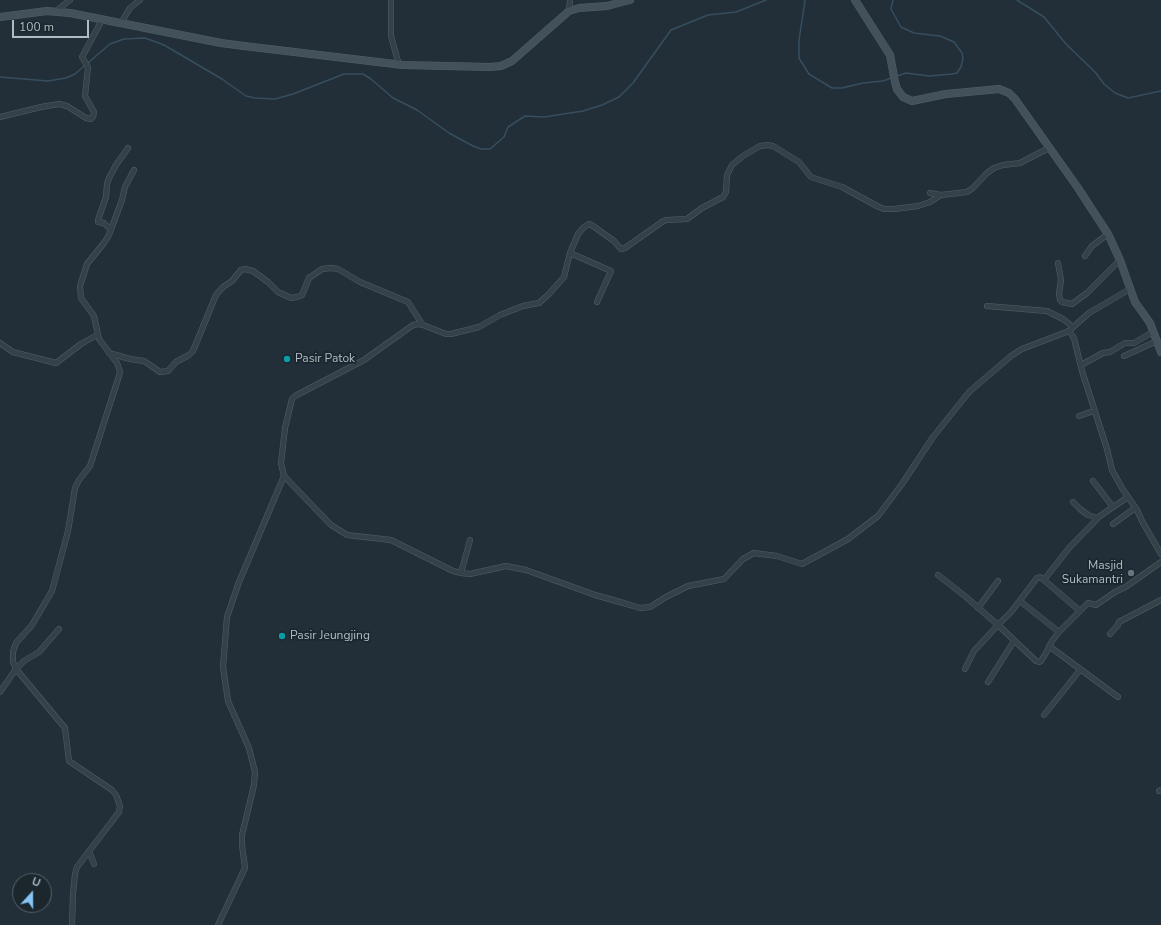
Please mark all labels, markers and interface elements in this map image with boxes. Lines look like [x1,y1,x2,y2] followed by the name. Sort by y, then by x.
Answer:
[14,12,91,38] scale bar
[19,19,54,35] text: 100 m
[295,352,355,366] place label: Pasir Patok
[282,354,292,364] marker: Pasir Patok
[1062,559,1123,587] place label: Masjid Sukamantri
[1126,568,1136,578] marker: Masjid Sukamantri
[290,629,370,643] place label: Pasir Jeungjing
[277,631,287,641] marker: Pasir Jeungjing
[12,873,52,913] north arrow
[30,874,43,891] text: U

